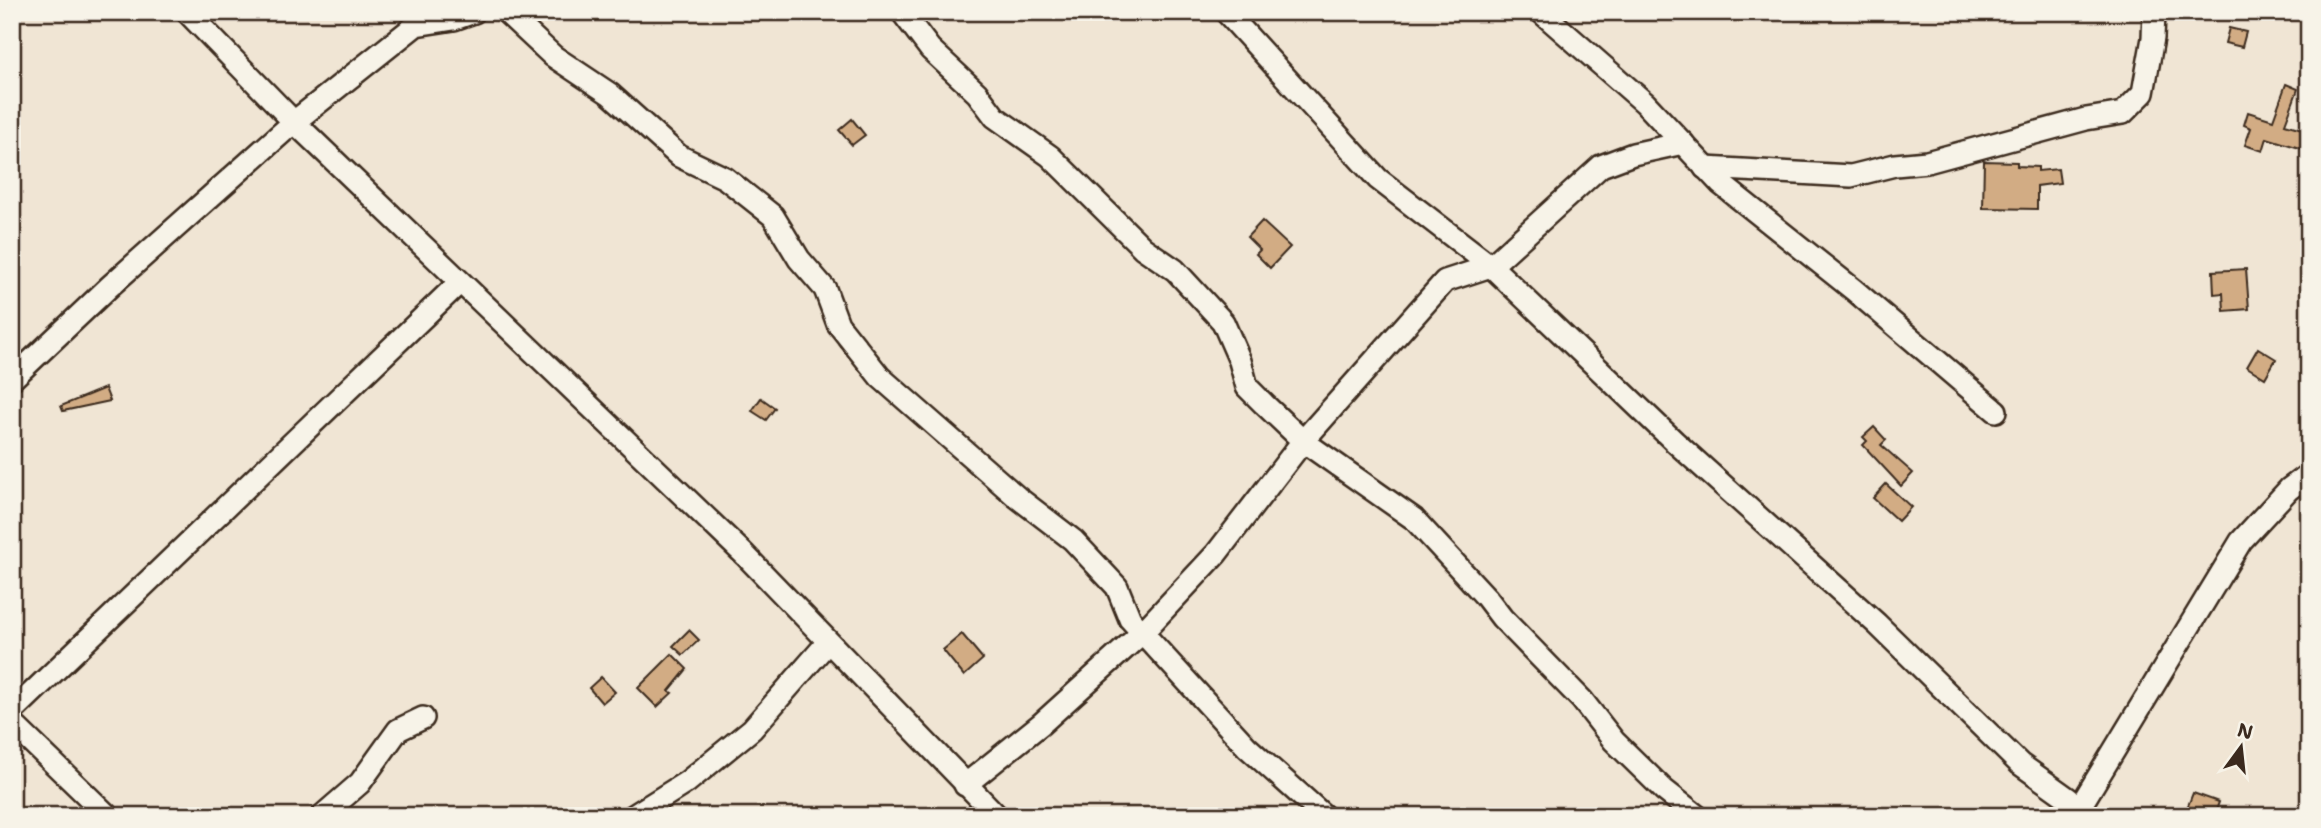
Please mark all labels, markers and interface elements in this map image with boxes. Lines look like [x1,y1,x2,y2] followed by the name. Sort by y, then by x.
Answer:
[2206,712,2276,782] north arrow
[2235,717,2256,745] text: N

